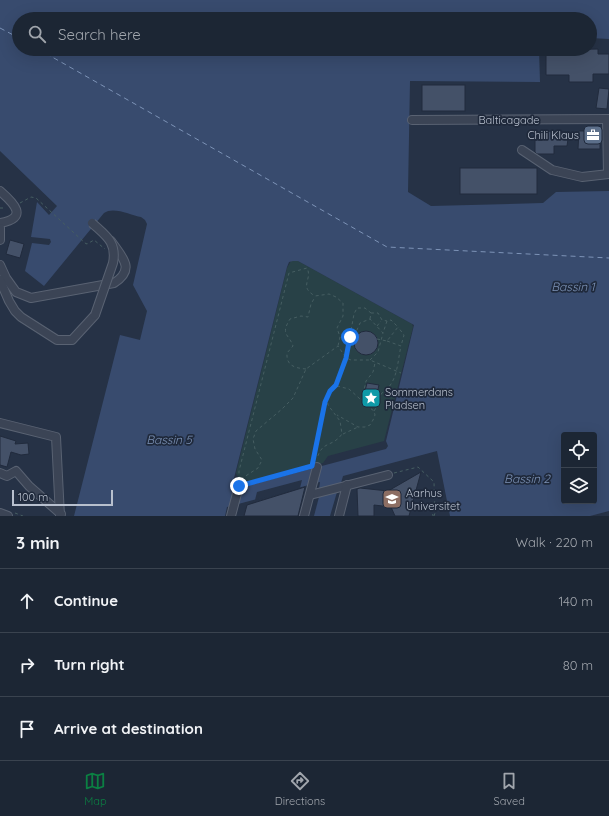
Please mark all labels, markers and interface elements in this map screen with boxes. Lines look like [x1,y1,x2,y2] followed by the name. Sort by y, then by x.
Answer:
[12,12,597,56] search box
[26,23,48,45] icon: search
[58,25,141,44] text: Search here
[478,113,540,127] street label: Balticagade
[582,124,604,146] office icon: Chili Klaus
[527,128,579,142] place label: Chili Klaus
[551,279,596,294] water label: Bassin 1
[341,328,359,346] route start
[385,385,453,412] place label: Sommerdans Pladsen
[360,387,382,409] place icon: Sommerdans Pladsen
[146,432,193,447] water label: Bassin 5
[561,432,597,504] map controls
[561,432,597,468] button: locate
[561,468,597,504] button: layers
[504,471,551,486] water label: Bassin 2
[230,477,248,495] route end
[406,486,460,513] place label: Aarhus Universitet
[12,488,113,507] scale bar
[381,488,403,510] school or university icon: Aarhus Universitet
[18,490,48,504] text: 100 m
[16,532,60,553] text: 3 min
[516,534,593,550] text: Walk · 220 m
[16,590,38,612] icon: ahead
[54,591,118,610] text: Continue
[558,593,593,609] text: 140 m
[16,654,38,676] icon: right
[54,655,125,674] text: Turn right
[563,657,593,673] text: 80 m
[16,718,38,740] icon: arrive
[54,719,203,738] text: Arrive at destination
[84,770,107,808] tab: Map
[275,770,325,808] tab: Directions
[493,770,525,808] tab: Saved

